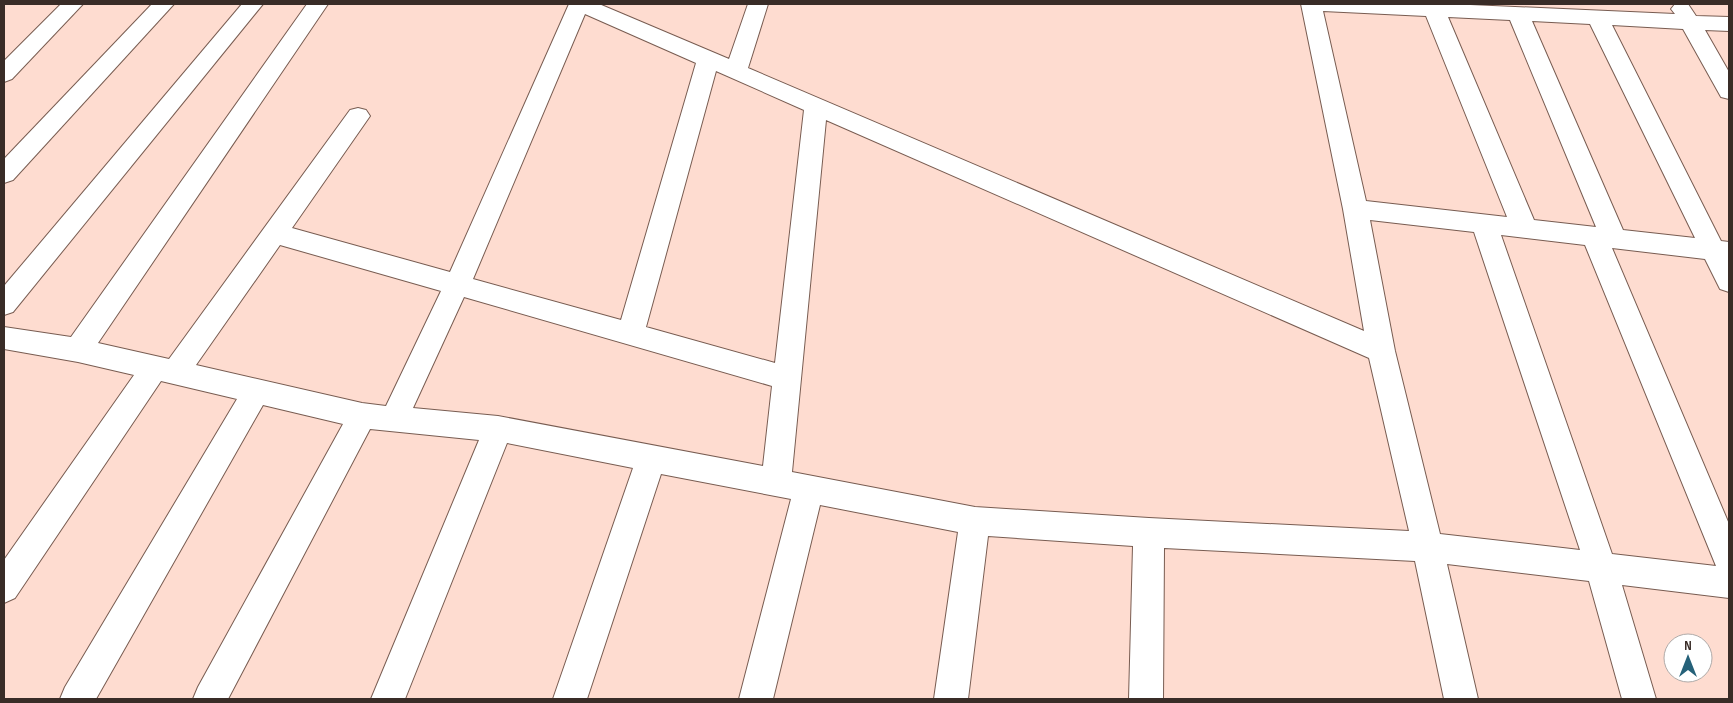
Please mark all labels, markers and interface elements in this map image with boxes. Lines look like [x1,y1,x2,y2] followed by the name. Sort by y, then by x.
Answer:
[1663,633,1713,683] north arrow
[1684,637,1692,654] text: N

